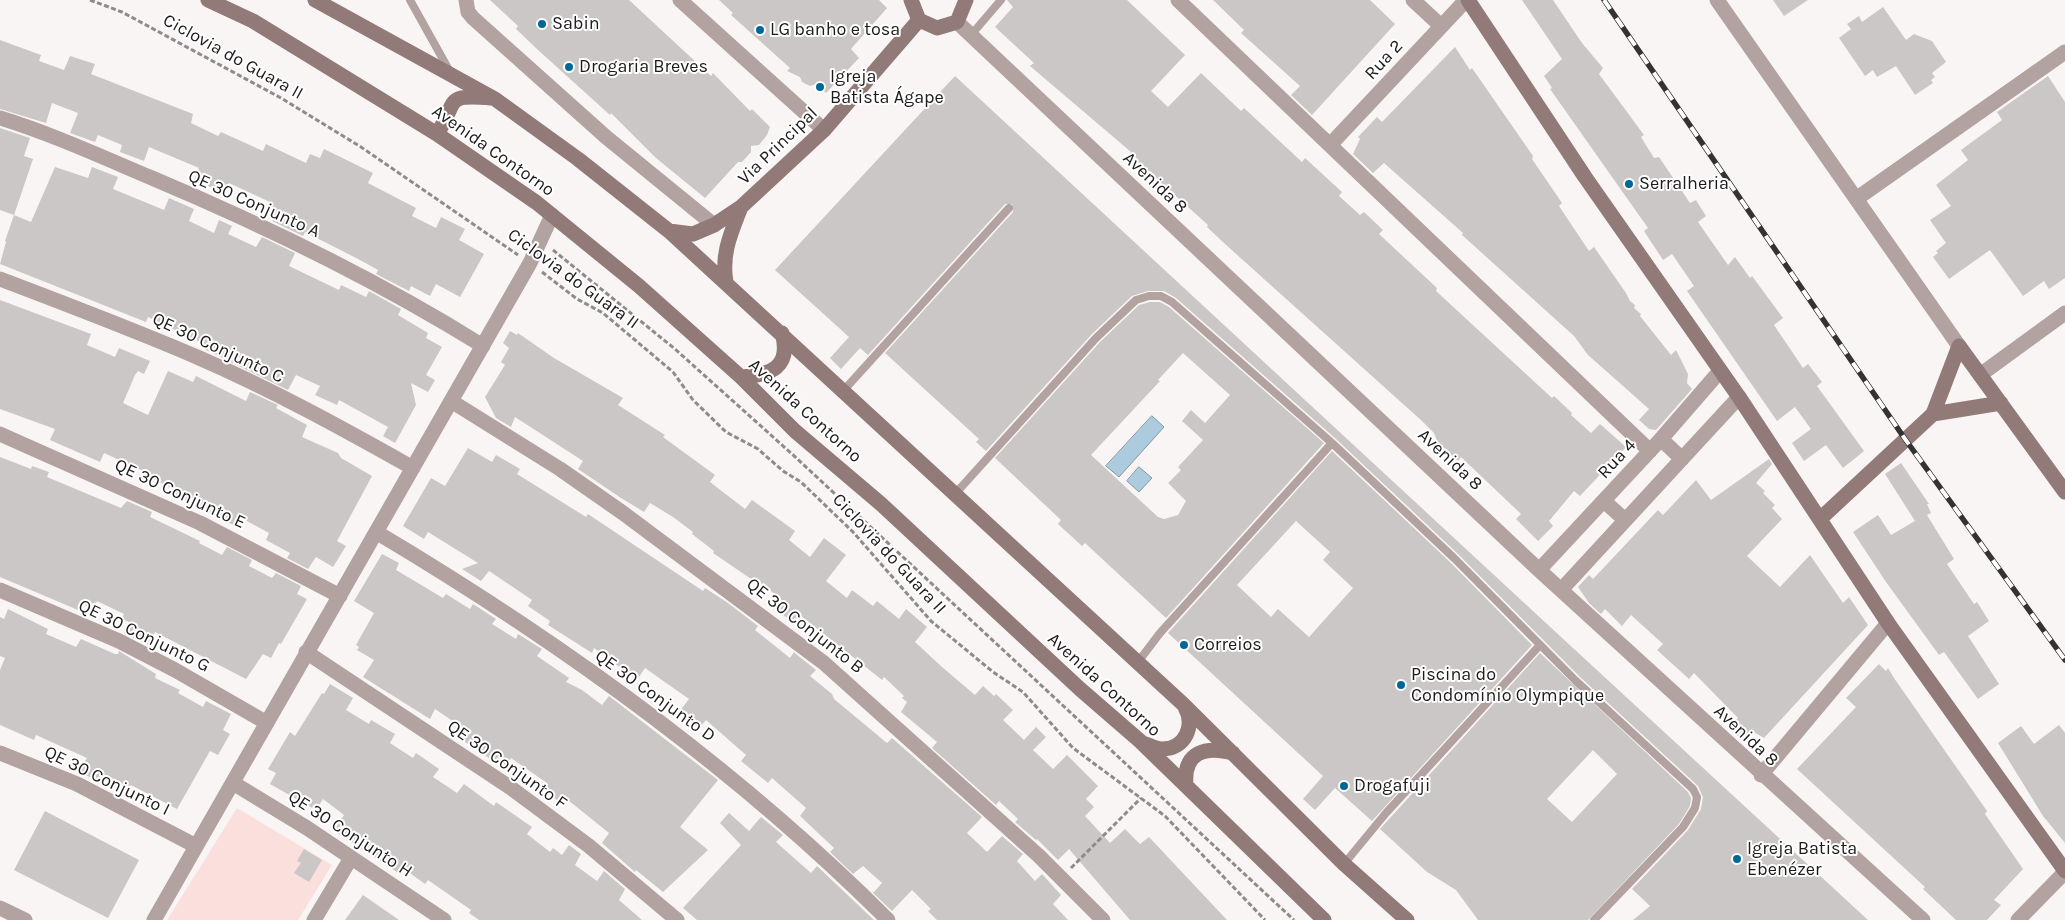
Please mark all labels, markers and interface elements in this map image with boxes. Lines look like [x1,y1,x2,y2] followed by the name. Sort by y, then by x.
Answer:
[159,9,307,105] street label: Ciclovia do Guara II
[552,13,600,35] place label: Sabin
[536,18,548,30] marker: Sabin
[770,19,900,41] place label: LG banho e tosa
[754,24,766,36] marker: LG banho e tosa
[1360,36,1408,84] street label: Rua 2
[579,56,708,78] place label: Drogaria Breves
[563,61,575,73] marker: Drogaria Breves
[830,66,944,108] place label: Igreja Batista Ágape
[814,81,826,93] marker: Igreja Batista Ágape
[427,101,559,201] street label: Avenida Contorno
[734,103,822,189] street label: Via Principal
[1118,148,1192,218] street label: Avenida 8
[185,165,323,243] street label: QE 30 Conjunto A
[1639,173,1729,195] place label: Serralheria
[1623,178,1635,190] marker: Serralheria
[503,224,643,334] street label: Ciclovia do Guara II
[149,308,287,388] street label: QE 30 Conjunto C
[744,355,866,467] street label: Avenida Contorno
[1413,425,1487,495] street label: Avenida 8
[1593,435,1641,483] street label: Rua 4
[111,454,249,534] street label: QE 30 Conjunto E
[828,489,950,619] street label: Ciclovia do Guara II
[742,573,868,679] street label: QE 30 Conjunto B
[75,595,213,677] street label: QE 30 Conjunto G
[1043,629,1165,741] street label: Avenida Contorno
[1194,634,1262,656] place label: Correios
[1178,639,1190,651] marker: Correios
[591,645,719,747] street label: QE 30 Conjunto D
[1411,664,1604,706] place label: Piscina do Condomínio Olympique
[1395,679,1407,691] marker: Piscina do Condomínio Olympique
[1709,701,1783,771] street label: Avenida 8
[443,716,571,814] street label: QE 30 Conjunto F
[41,741,173,821] street label: QE 30 Conjunto I
[1354,775,1430,797] place label: Drogafuji
[1338,780,1350,792] marker: Drogafuji
[284,786,416,882] street label: QE 30 Conjunto H
[1747,838,1857,881] place label: Igreja Batista Ebenézer
[1731,853,1743,865] marker: Igreja Batista Ebenézer

